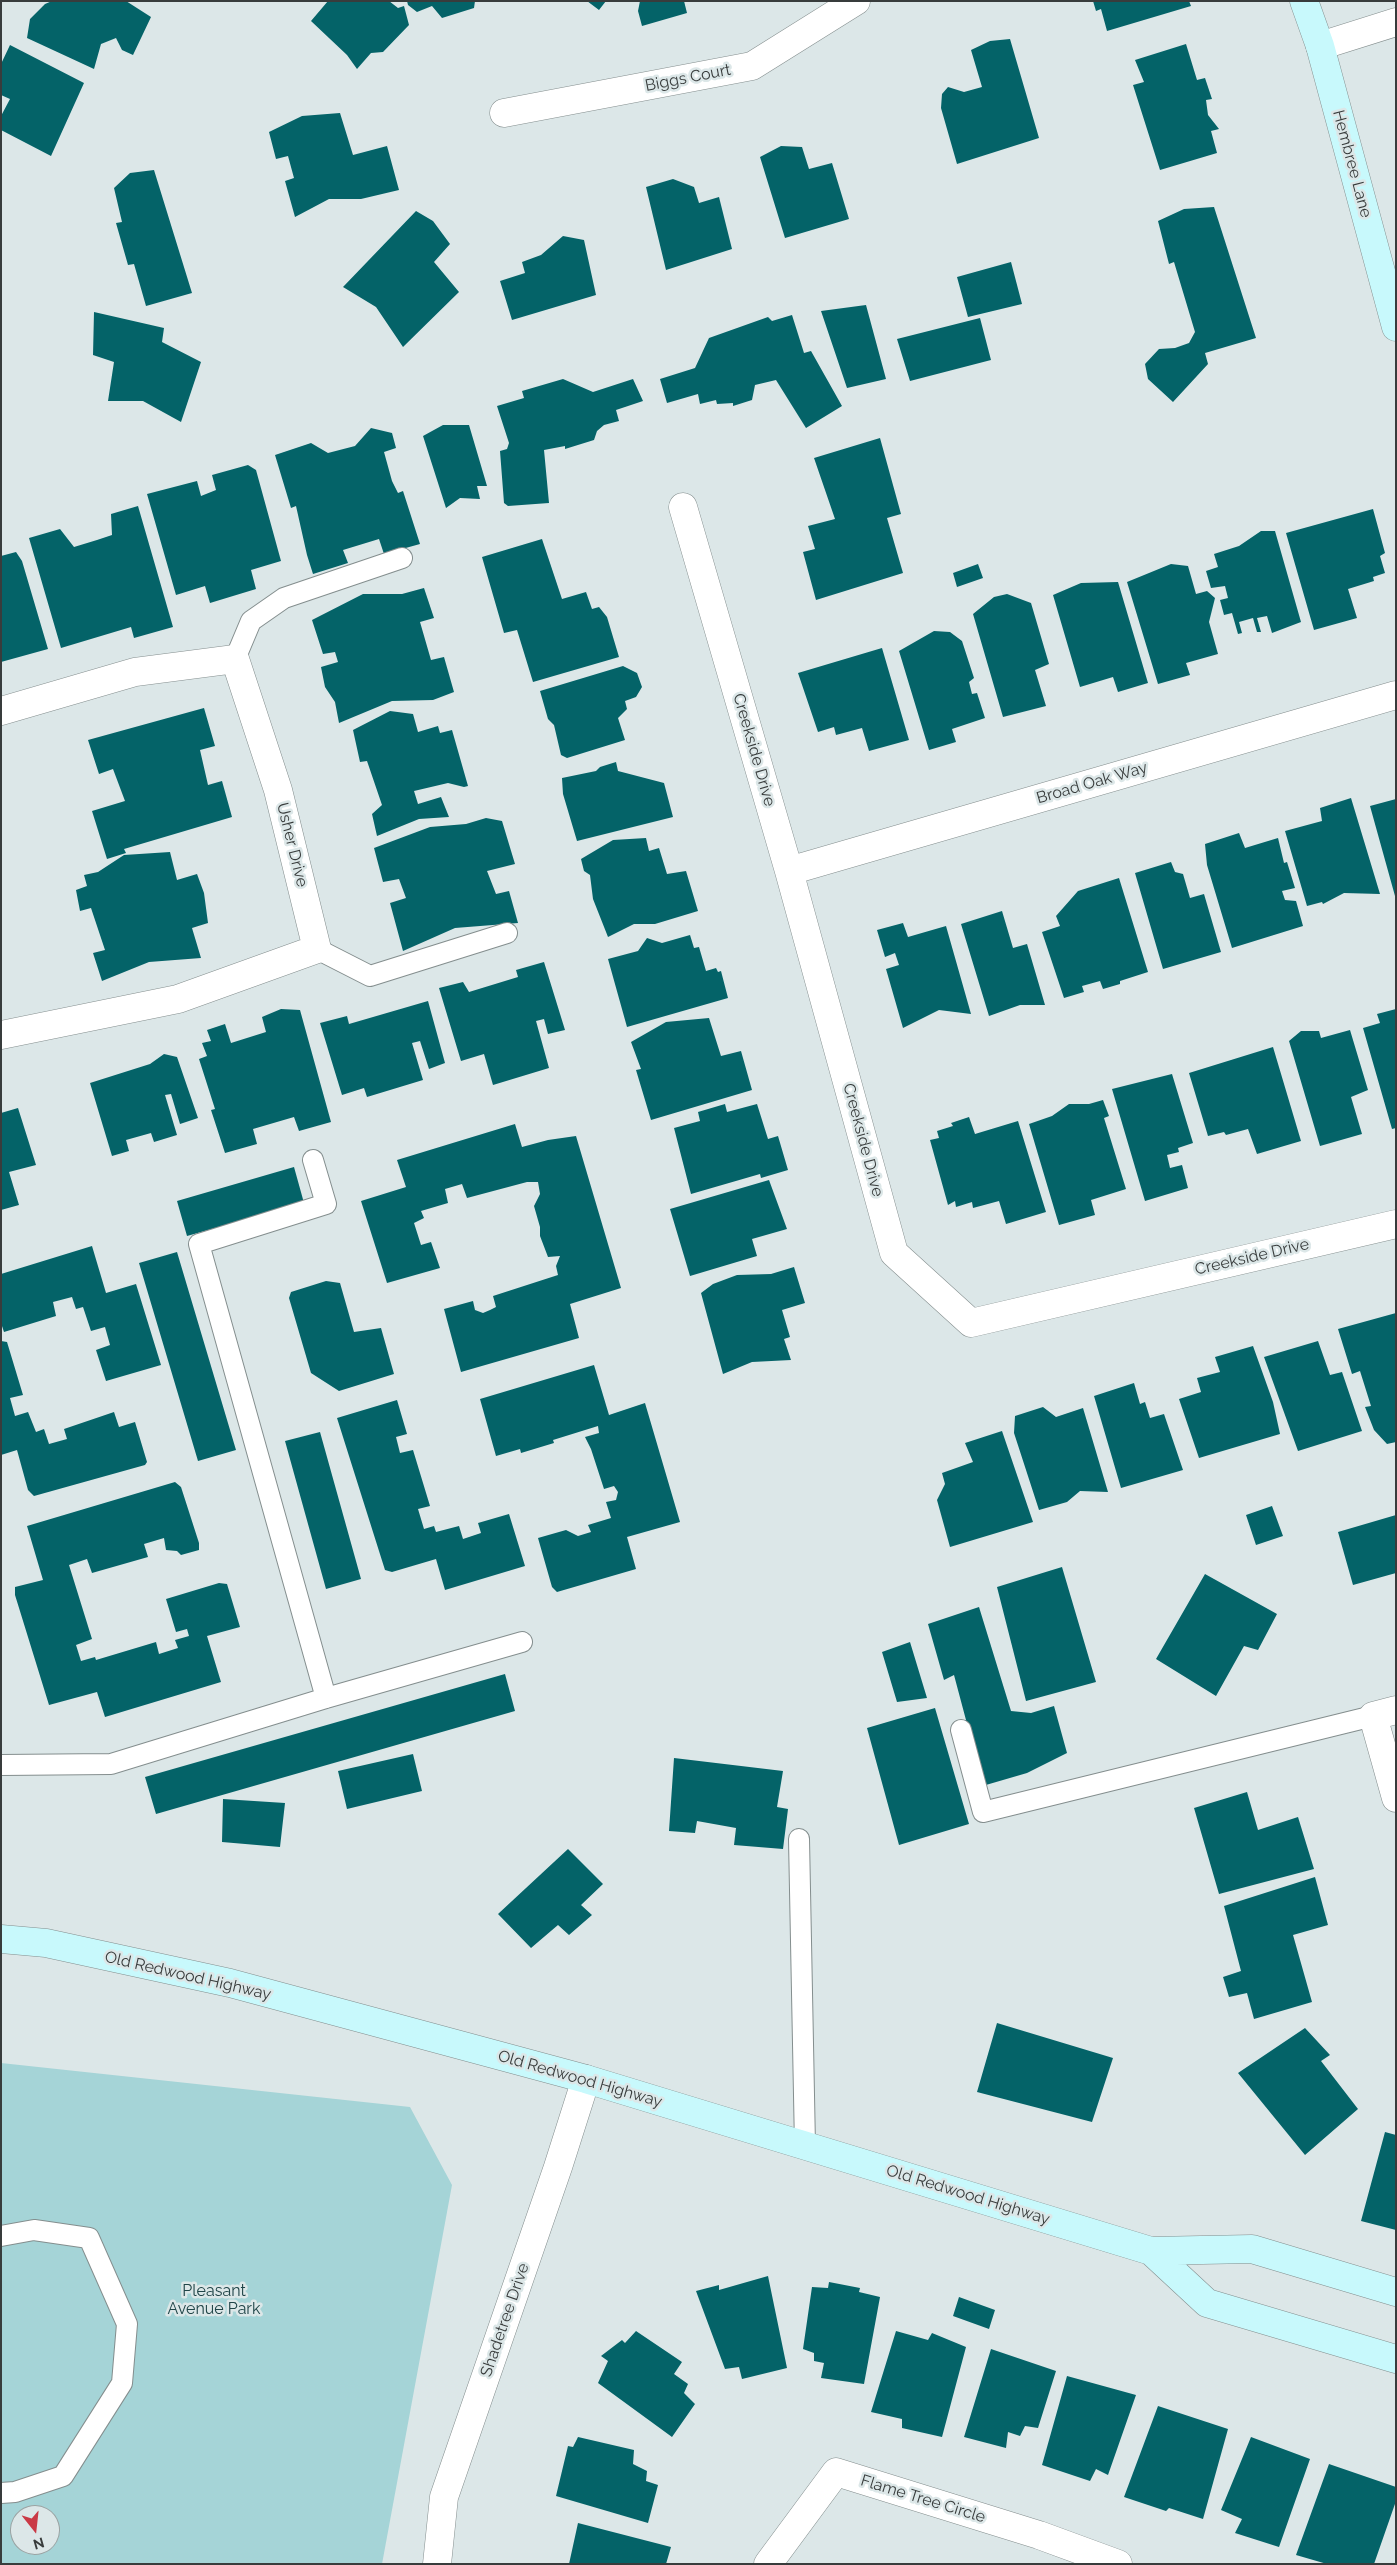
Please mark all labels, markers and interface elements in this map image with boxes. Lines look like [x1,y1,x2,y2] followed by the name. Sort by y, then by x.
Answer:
[644,60,732,96] street label: Biggs Court
[1328,108,1376,220] street label: Hembree Lane
[729,691,779,809] street label: Creekside Drive
[1034,758,1150,808] street label: Broad Oak Way
[272,801,312,889] street label: Usher Drive
[839,1081,887,1199] street label: Creekside Drive
[1193,1235,1311,1279] street label: Creekside Drive
[103,1948,273,2004] street label: Old Redwood Highway
[496,2046,664,2112] street label: Old Redwood Highway
[884,2161,1052,2229] street label: Old Redwood Highway
[477,2261,533,2379] street label: Shadetree Drive
[168,2281,260,2319] park label: Pleasant Avenue Park
[858,2471,988,2527] street label: Flame Tree Circle
[10,2505,60,2555] north arrow
[32,2534,46,2553] text: N

